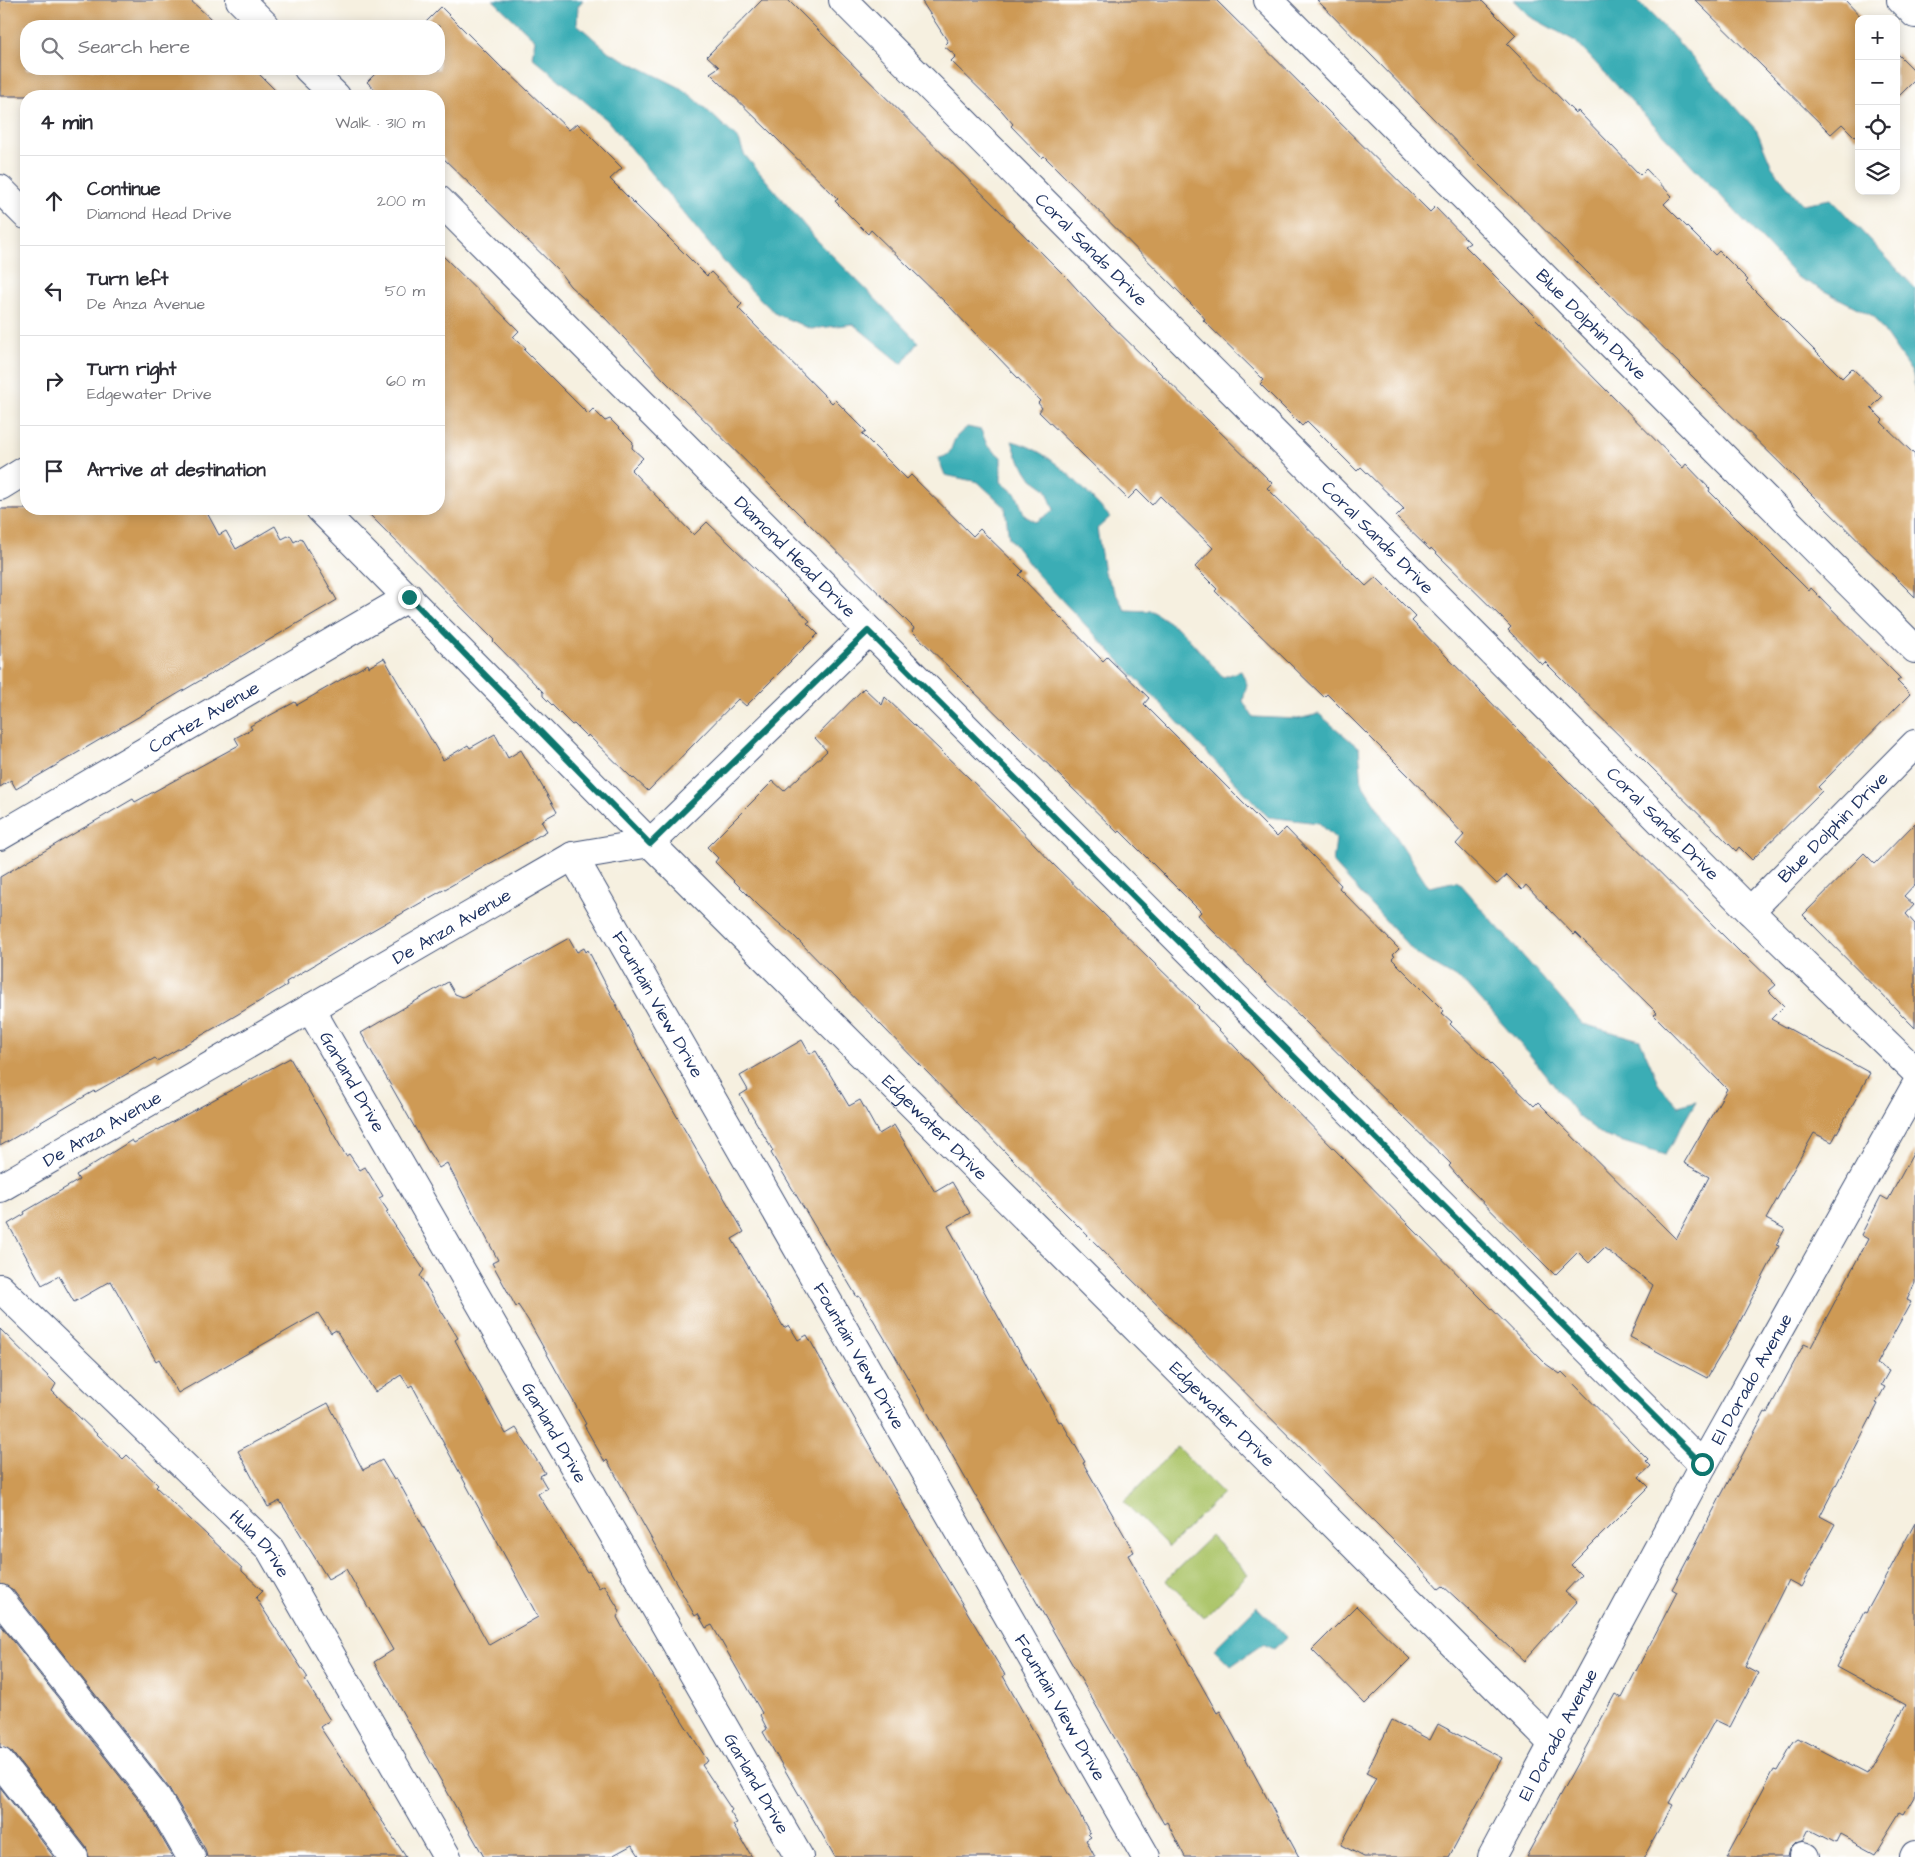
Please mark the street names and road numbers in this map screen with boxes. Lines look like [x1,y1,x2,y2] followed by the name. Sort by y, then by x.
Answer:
[1029,188,1153,312] street label: Coral Sands Drive
[1530,264,1652,386] street label: Blue Dolphin Drive
[1315,475,1440,600] street label: Coral Sands Drive
[728,490,861,624] street label: Diamond Head Drive
[144,675,264,760] street label: Cortez Avenue
[1600,762,1725,886] street label: Coral Sands Drive
[1772,766,1894,889] street label: Blue Dolphin Drive
[388,882,516,971] street label: De Anza Avenue
[606,927,710,1083] street label: Fountain View Drive
[313,1027,391,1137] street label: Garland Drive
[876,1069,993,1186] street label: Edgewater Drive
[39,1085,166,1173] street label: De Anza Avenue
[807,1278,911,1434] street label: Fountain View Drive
[1705,1309,1799,1449] street label: El Dorado Avenue
[1163,1356,1281,1473] street label: Edgewater Drive
[515,1378,593,1488] street label: Garland Drive
[224,1504,296,1582] street label: Hula Drive
[1008,1630,1112,1786] street label: Fountain View Drive
[1513,1664,1604,1805] street label: El Dorado Avenue
[717,1729,795,1839] street label: Garland Drive

